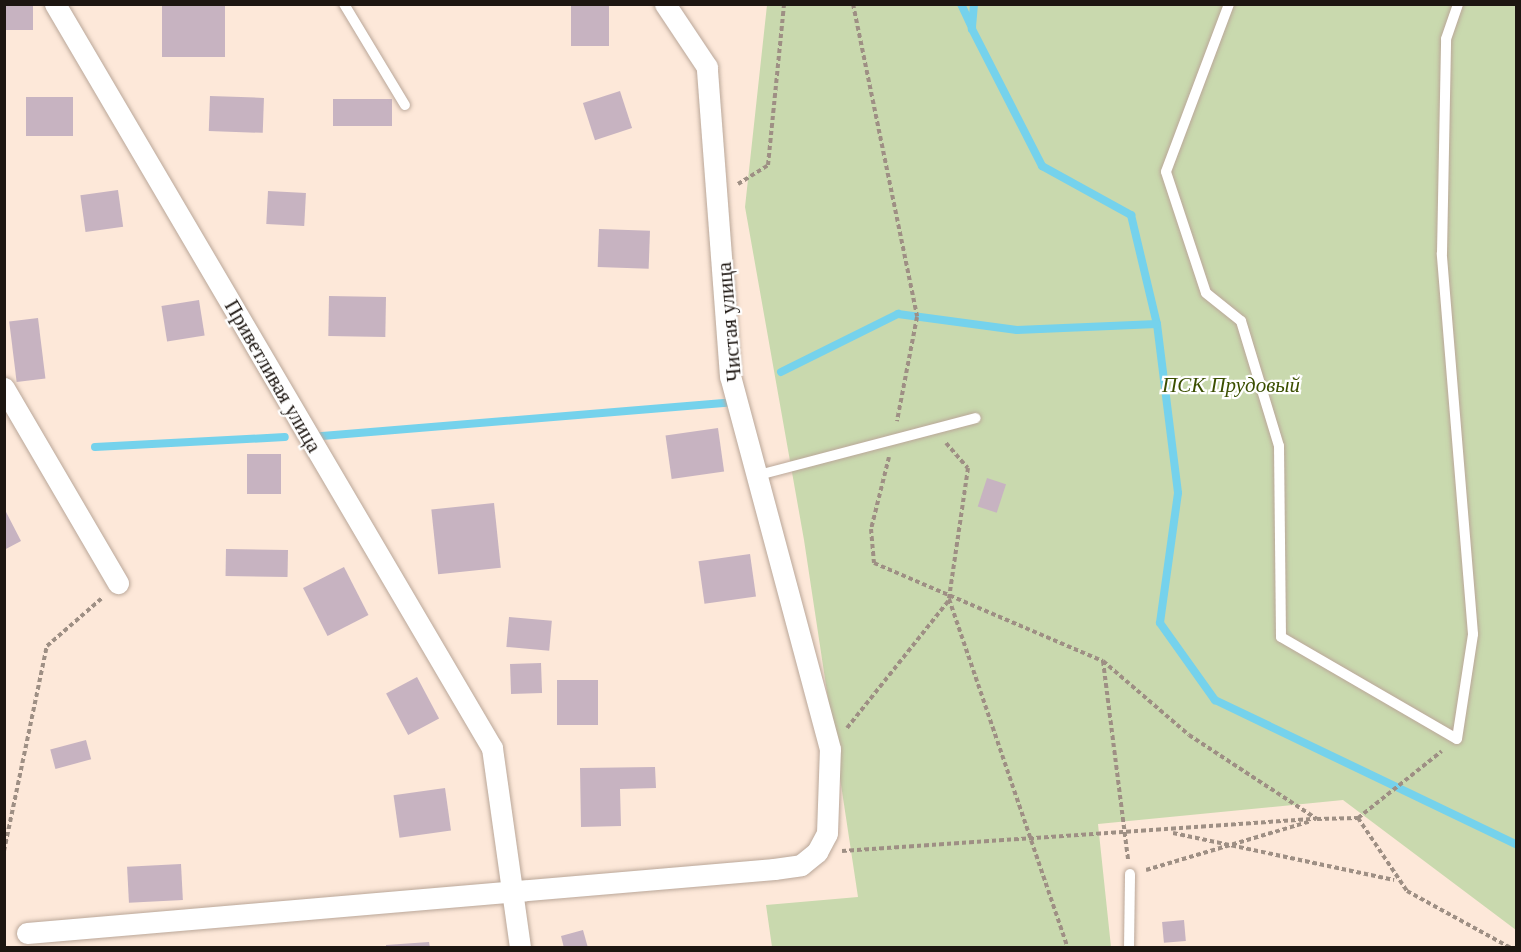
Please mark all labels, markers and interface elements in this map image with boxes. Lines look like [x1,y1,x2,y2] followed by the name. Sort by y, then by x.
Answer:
[711,261,747,383] street label: Чистая улица
[219,295,327,457] street label: Приветливая улица
[1162,372,1300,398] park label: ПСК Прудовый

